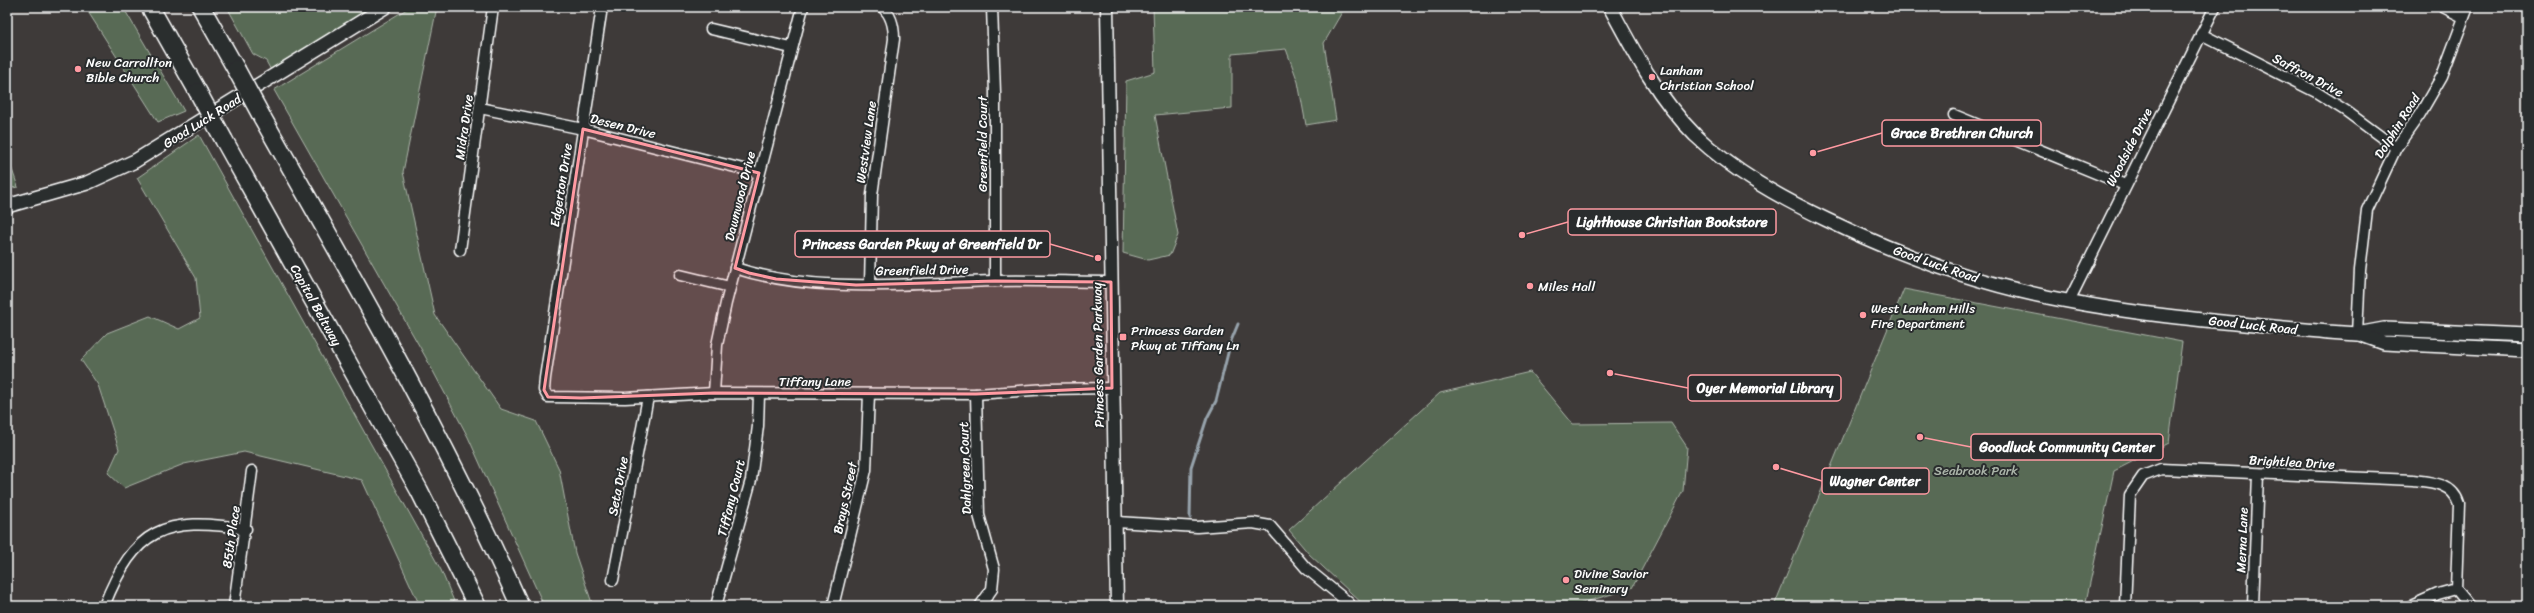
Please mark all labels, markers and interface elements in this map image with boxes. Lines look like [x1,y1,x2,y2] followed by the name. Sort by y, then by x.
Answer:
[2268,47,2348,104] street label: Saffron Drive
[86,51,172,89] place label: New Carrollton Bible Church
[1660,59,1754,97] place label: Lanham Christian School
[73,64,83,74] marker: New Carrollton Bible Church
[1647,72,1657,82] marker: Lanham Christian School
[158,87,247,154] street label: Good Luck Road
[2368,88,2427,163] street label: Dolphin Road
[448,93,480,161] street label: Midra Drive
[971,95,994,192] street label: Greenfield Court
[849,99,883,185] street label: Westview Lane
[2099,104,2159,190] street label: Woodside Drive
[588,107,659,145] street label: Desen Drive
[1882,120,2041,146] callout: Grace Brethren Church
[1890,121,2034,146] text: Grace Brethren Church
[543,141,579,229] street label: Edgerton Drive
[718,148,762,243] street label: Dawnwood Drive
[1568,209,1776,235] callout: Lighthouse Christian Bookstore
[1576,210,1769,235] text: Lighthouse Christian Bookstore
[795,231,1050,257] callout: Princess Garden Pkwy at Greenfield Dr
[802,232,1043,257] text: Princess Garden Pkwy at Greenfield Dr
[1890,239,1983,290] street label: Good Luck Road
[875,258,969,282] street label: Greenfield Drive
[284,260,348,351] street label: Capital Beltway
[1538,275,1595,298] place label: Miles Hall
[1525,281,1535,291] marker: Miles Hall
[1085,282,1111,428] street label: Princess Garden Parkway
[1871,297,1975,335] place label: West Lanham Hills Fire Department
[2208,309,2300,341] street label: Good Luck Road
[1858,310,1868,320] marker: West Lanham Hills Fire Department
[1131,319,1239,357] place label: Princess Garden Pkwy at Tiffany Ln
[1118,332,1128,342] marker: Princess Garden Pkwy at Tiffany Ln
[779,370,851,393] street label: Tiffany Lane
[1688,375,1841,401] callout: Oyer Memorial Library
[1696,376,1834,401] text: Oyer Memorial Library
[952,421,978,515] street label: Dahlgreen Court
[1971,434,2163,460] callout: Goodluck Community Center
[1978,435,2156,460] text: Goodluck Community Center
[2249,448,2336,476] street label: Brightlea Drive
[601,454,635,518] street label: Seta Drive
[710,457,752,539] street label: Tiffany Court
[826,459,864,536] street label: Brays Street
[1934,459,2018,482] park label: Seabrook Park
[1822,468,1929,494] callout: Wagner Center
[1829,469,1922,494] text: Wagner Center
[215,504,247,570] street label: 85th Place
[2229,506,2255,573] street label: Merna Lane
[1574,562,1648,600] place label: Divine Savior Seminary
[1561,575,1571,585] marker: Divine Savior Seminary

